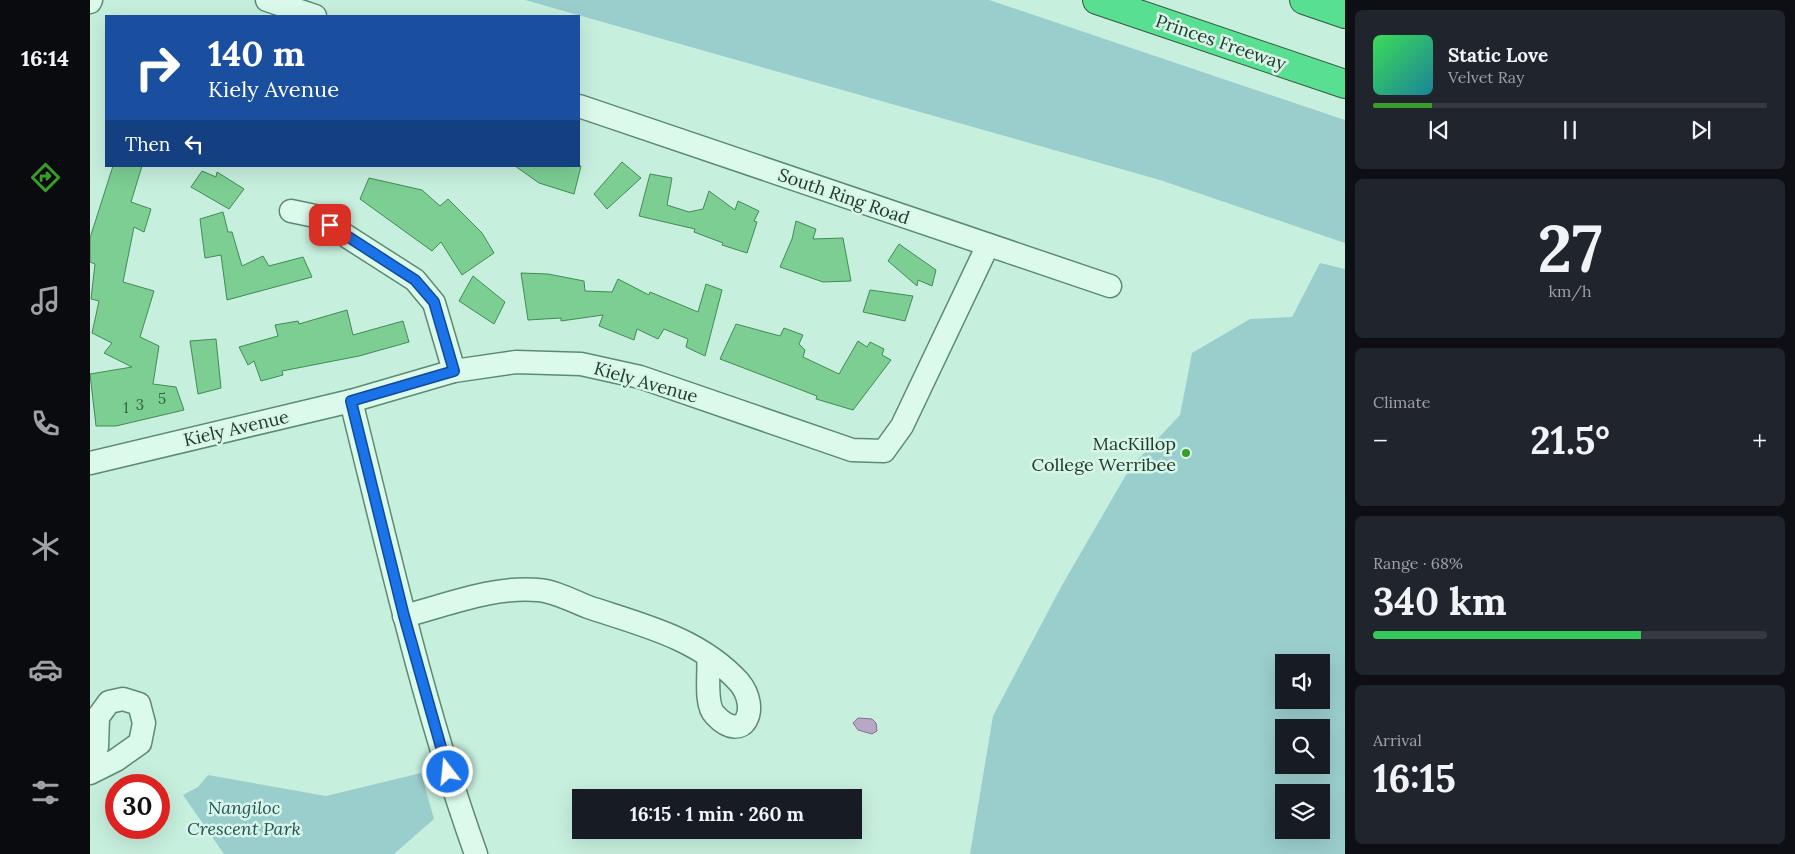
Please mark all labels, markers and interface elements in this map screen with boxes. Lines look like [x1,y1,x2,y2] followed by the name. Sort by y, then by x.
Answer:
[1153,9,1290,75] street label: Princes Freeway
[208,31,305,76] text: 140 m
[125,35,190,100] icon: right
[1448,43,1548,67] text: Static Love
[21,44,69,72] text: 16:14
[1448,67,1524,87] text: Velvet Ray
[208,75,339,103] text: Kiely Avenue
[1425,116,1453,144] icon: previous
[1556,116,1584,144] icon: pause
[1687,116,1715,144] icon: next
[180,130,208,158] icon: left
[125,132,170,156] text: Then
[28,160,63,195] icon: directions
[775,163,913,229] street label: South Ring Road
[309,204,351,246] pin
[1537,207,1603,290] text: 27
[316,211,344,239] icon: arrive
[1548,281,1592,301] text: km/h
[28,283,63,318] icon: music
[591,356,701,408] street label: Kiely Avenue
[158,389,166,408] house number: 5
[1373,392,1430,412] text: Climate
[136,395,144,414] house number: 3
[123,398,129,417] house number: 1
[181,405,291,451] street label: Kiely Avenue
[28,406,63,441] icon: phone
[1530,416,1610,464] text: 21.5°
[1373,423,1388,459] text: −
[1752,423,1767,459] text: +
[1031,432,1176,476] place label: MacKillop College Werribee
[1180,447,1192,459] marker: MacKillop College Werribee
[28,529,63,564] icon: climate
[1373,553,1463,573] text: Range · 68%
[1373,577,1507,625] text: 340 km
[28,652,63,687] icon: car
[1275,654,1330,839] map controls
[1275,654,1330,709] button: sound
[1275,719,1330,774] button: search
[1373,730,1422,750] text: Arrival
[421,745,473,797] position arrow
[1373,754,1456,802] text: 16:15
[105,774,170,839] speed limit sign: 30
[28,775,63,810] icon: filters
[1275,784,1330,839] button: layers
[187,796,301,840] park label: Nangiloc Crescent Park
[630,802,804,826] text: 16:15 · 1 min · 260 m

